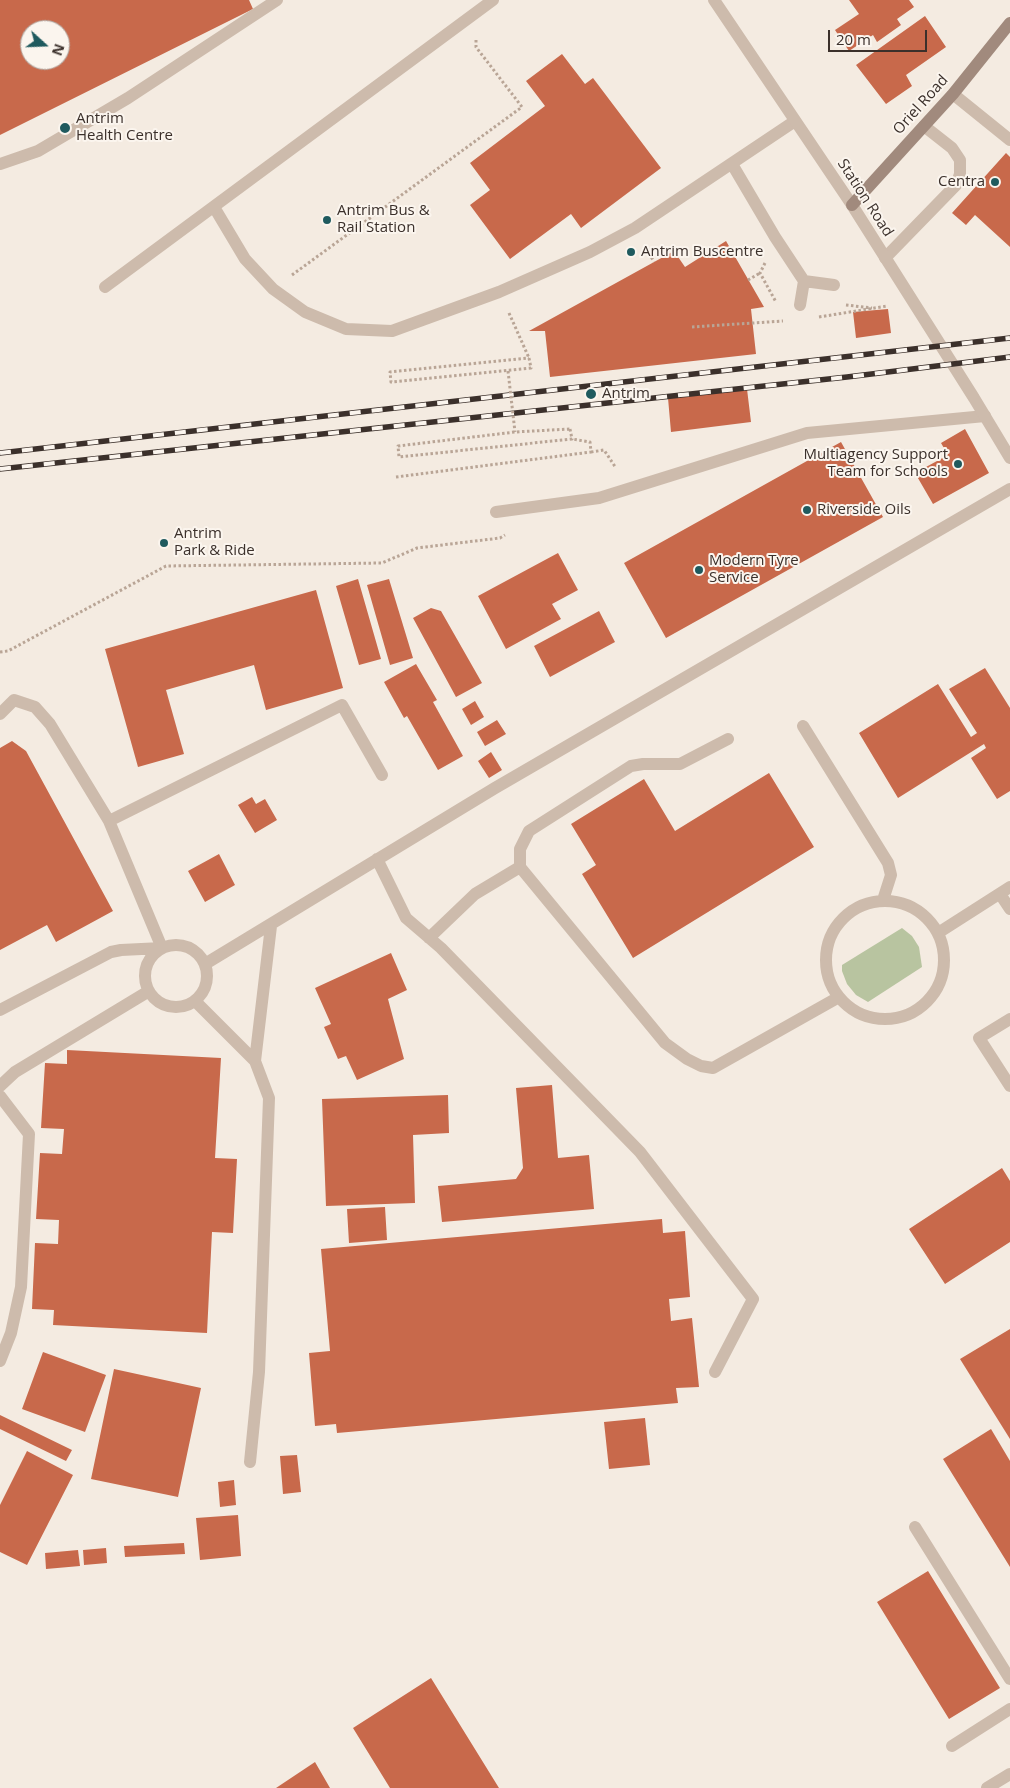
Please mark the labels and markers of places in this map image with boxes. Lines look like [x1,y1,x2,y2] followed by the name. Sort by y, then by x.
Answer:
[76,110,173,145] place label: Antrim Health Centre
[58,121,72,135] marker: Antrim Health Centre
[938,173,985,191] place label: Centra
[989,176,1001,188] marker: Centra
[337,202,430,237] place label: Antrim Bus & Rail Station
[321,214,333,226] marker: Antrim Bus & Rail Station
[641,243,763,261] place label: Antrim Buscentre
[625,246,637,258] marker: Antrim Buscentre
[602,385,650,403] place label: Antrim
[584,387,598,401] marker: Antrim
[803,446,948,481] place label: Multiagency Support Team for Schools
[952,458,964,470] marker: Multiagency Support Team for Schools
[817,501,911,519] place label: Riverside Oils
[801,504,813,516] marker: Riverside Oils
[174,525,255,560] place label: Antrim Park & Ride
[158,537,170,549] marker: Antrim Park & Ride
[709,552,799,587] place label: Modern Tyre Service
[693,564,705,576] marker: Modern Tyre Service

